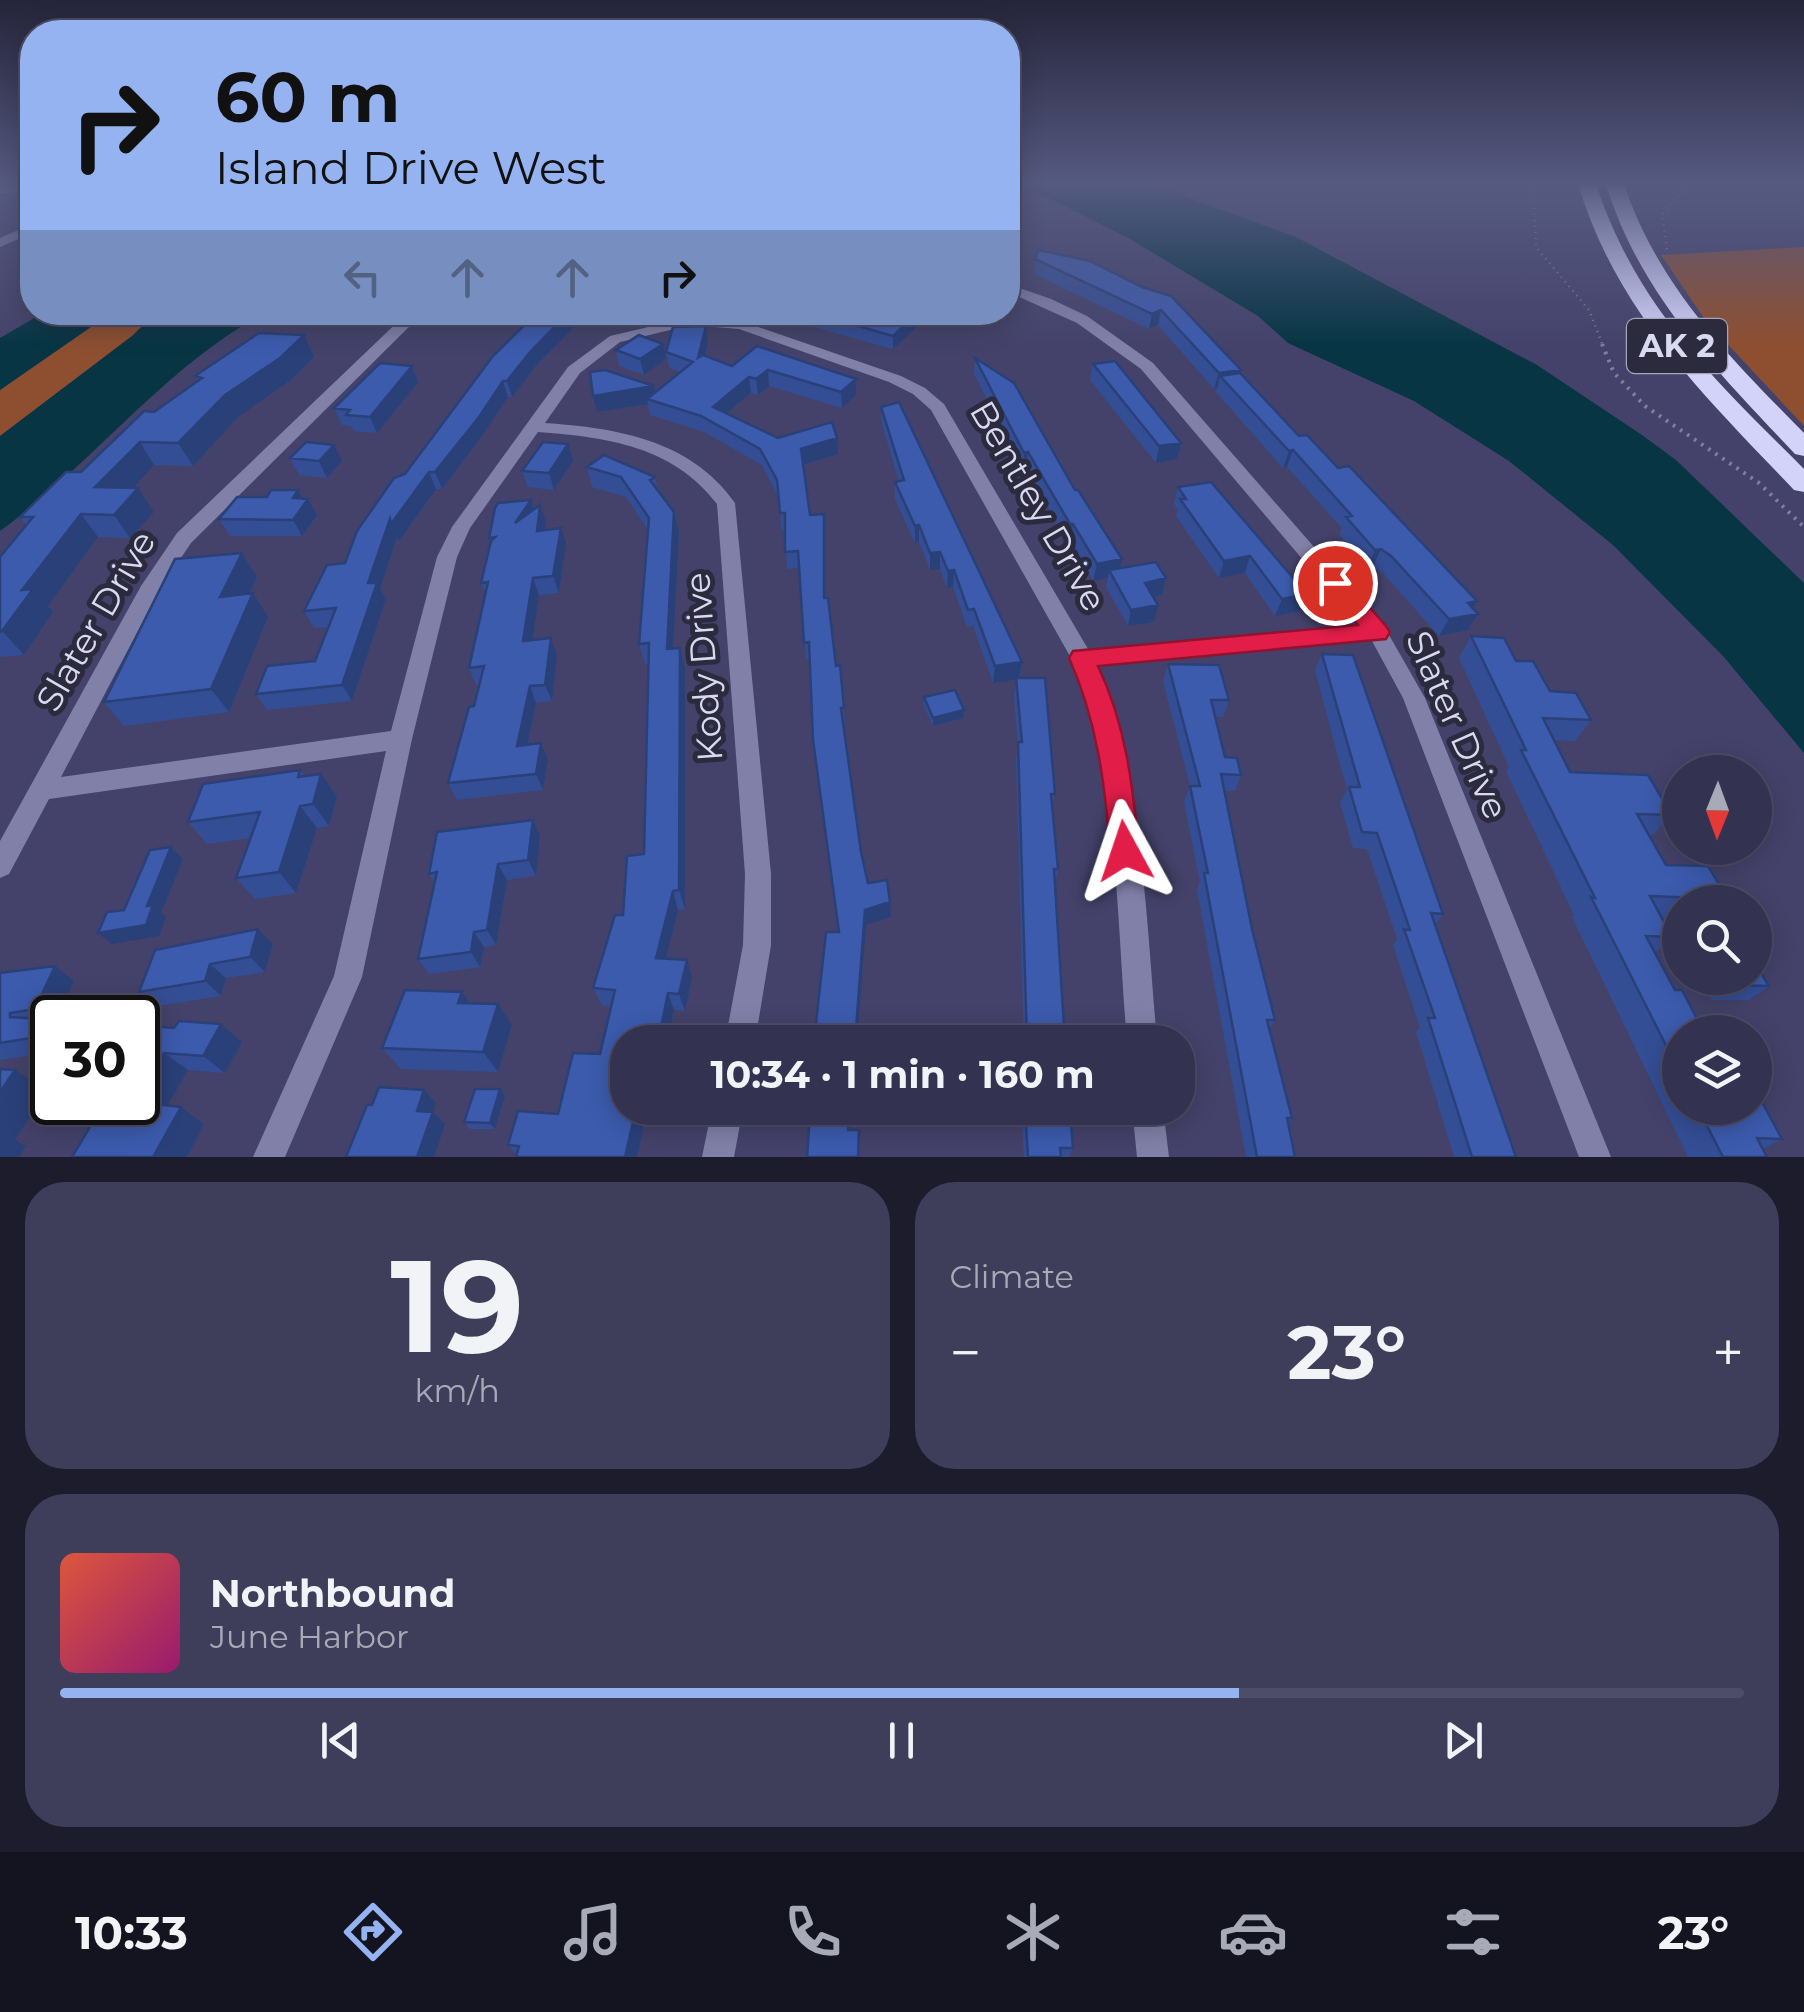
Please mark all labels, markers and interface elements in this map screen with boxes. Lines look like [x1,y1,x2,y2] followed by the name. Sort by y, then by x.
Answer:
[215,54,400,140] text: 60 m
[50,60,180,190] icon: right
[215,140,607,195] text: Island Drive West
[335,250,390,305] icon: left
[440,250,495,305] icon: ahead
[545,250,600,305] icon: ahead
[650,250,705,305] icon: right
[1627,319,1727,373] road number: AK 2
[961,393,1116,618] street label: Bentley Drive
[27,523,164,719] street label: Slater Drive
[1293,541,1378,626] pin
[1308,556,1363,611] icon: arrive
[675,571,732,763] street label: Kody Drive
[1397,624,1518,825] street label: Slater Drive
[1662,755,1772,865] north arrow
[1662,755,1772,1125] map controls
[1073,799,1177,903] position arrow
[1662,885,1772,995] button: search
[30,995,160,1125] speed limit sign: 30
[1662,1015,1772,1125] button: layers
[710,1051,1095,1098] text: 10:34 · 1 min · 160 m
[390,1226,524,1385] text: 19
[950,1257,1074,1296] text: Climate
[1287,1306,1406,1398] text: 23°
[950,1319,981,1386] text: −
[1712,1319,1744,1386] text: +
[415,1371,500,1410] text: km/h
[210,1570,455,1617] text: Northbound
[210,1617,409,1656] text: June Harbor
[313,1713,368,1768] icon: previous
[874,1713,929,1768] icon: pause
[1436,1713,1491,1768] icon: next
[338,1897,408,1967] icon: directions
[558,1897,628,1967] icon: music
[778,1897,848,1967] icon: phone
[998,1897,1068,1967] icon: climate
[1218,1897,1288,1967] icon: car
[1438,1897,1508,1967] icon: filters
[75,1905,188,1960] text: 10:33
[1658,1905,1729,1960] text: 23°

